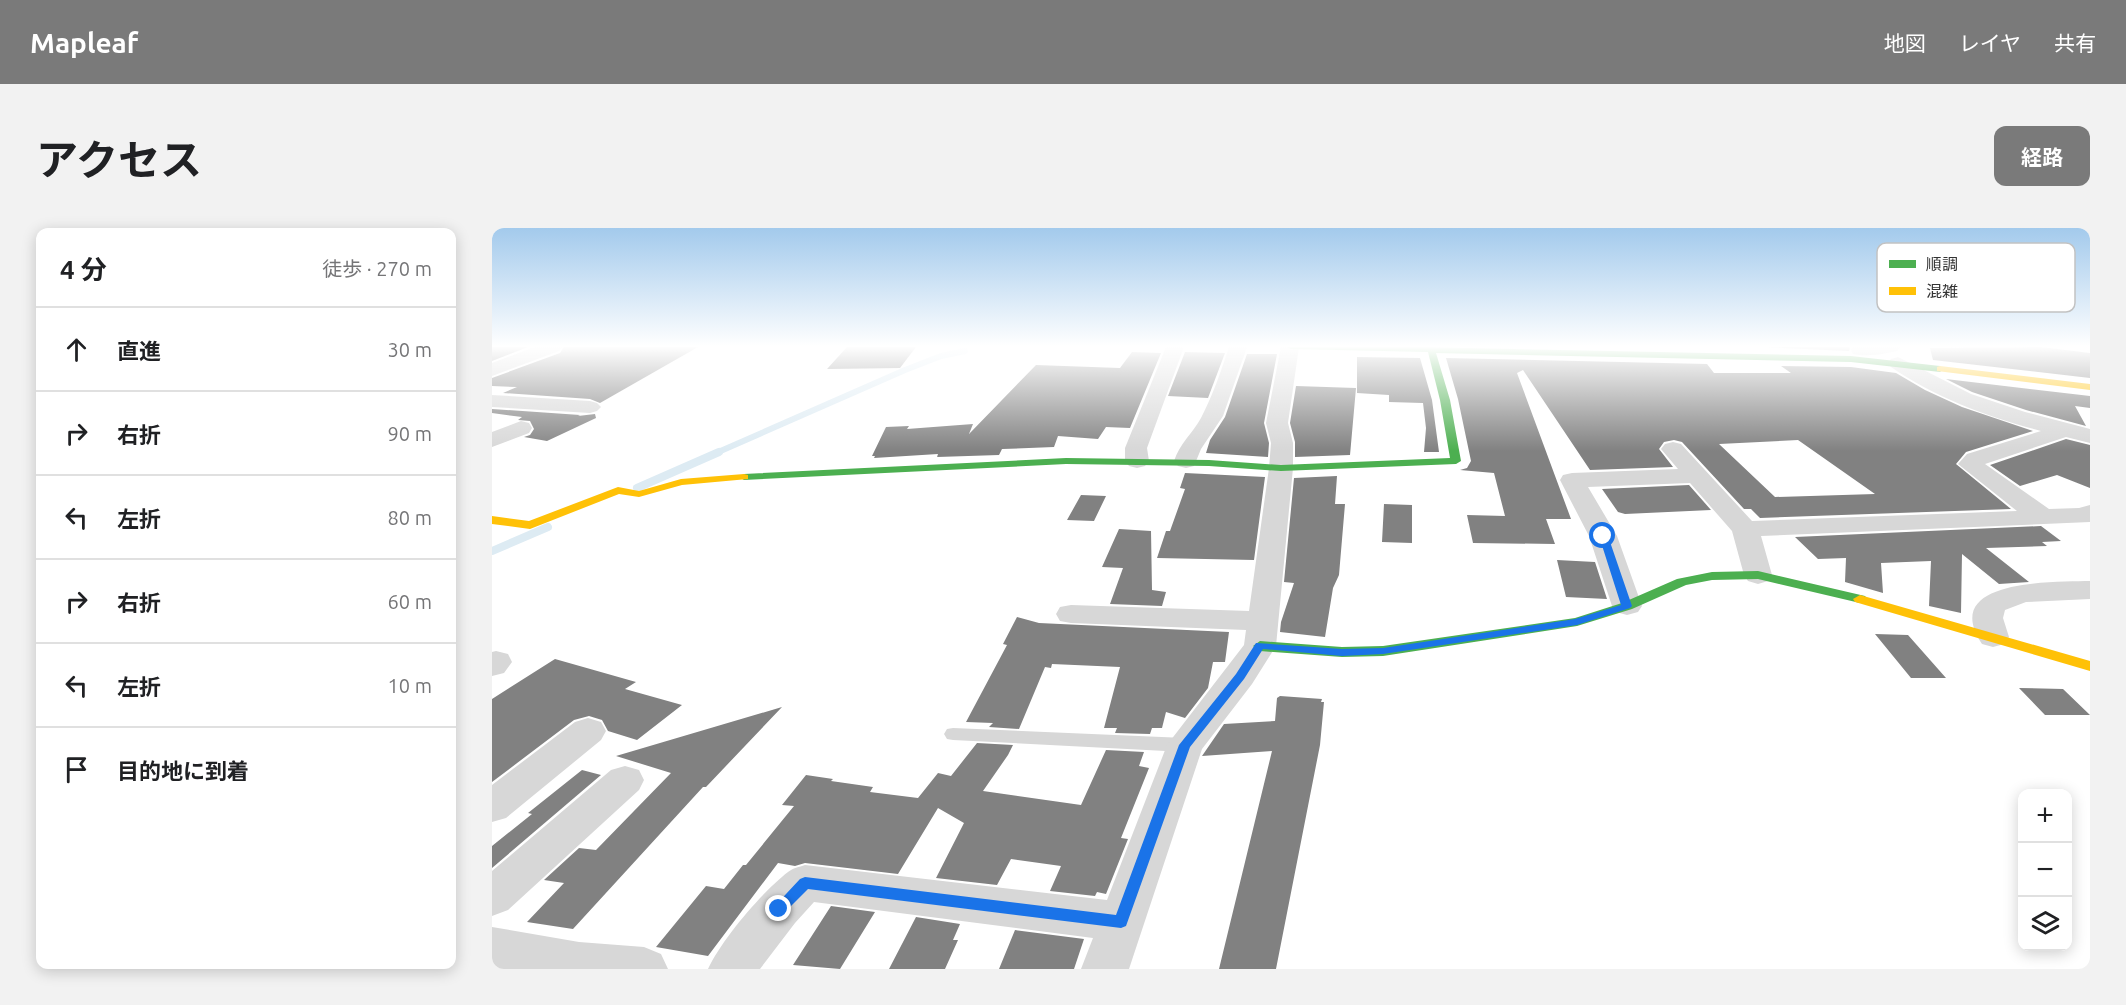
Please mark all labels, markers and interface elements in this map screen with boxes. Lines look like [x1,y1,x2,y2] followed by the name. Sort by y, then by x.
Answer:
[30,27,138,58] text: Mapleaf
[1884,31,1926,55] text: 地図
[1959,31,2021,55] text: レイヤ
[2054,31,2096,55] text: 共有
[1994,126,2090,186] button: 経路
[36,136,202,183] text: アクセス
[1877,243,2075,312] legend
[60,255,107,284] text: 4 分
[1926,255,1958,273] text: 順調
[322,257,432,280] text: 徒歩 · 270 m
[1926,282,1958,300] text: 混雑
[60,333,93,366] icon: ahead
[117,338,161,363] text: 直進
[388,338,432,361] text: 30 m
[60,417,93,450] icon: right
[117,422,161,447] text: 右折
[388,422,432,445] text: 90 m
[60,501,93,534] icon: left
[117,506,161,531] text: 左折
[388,506,432,529] text: 80 m
[1589,522,1615,548] route start
[60,585,93,618] icon: right
[117,590,161,615] text: 右折
[388,590,432,613] text: 60 m
[60,669,93,702] icon: left
[117,674,161,699] text: 左折
[388,674,432,697] text: 10 m
[60,753,93,786] icon: arrive
[117,758,249,783] text: 目的地に到着
[2018,789,2072,951] map controls
[2018,789,2072,843] button: +
[2018,843,2072,897] button: −
[765,895,791,921] route end
[2018,897,2072,951] button: layers

